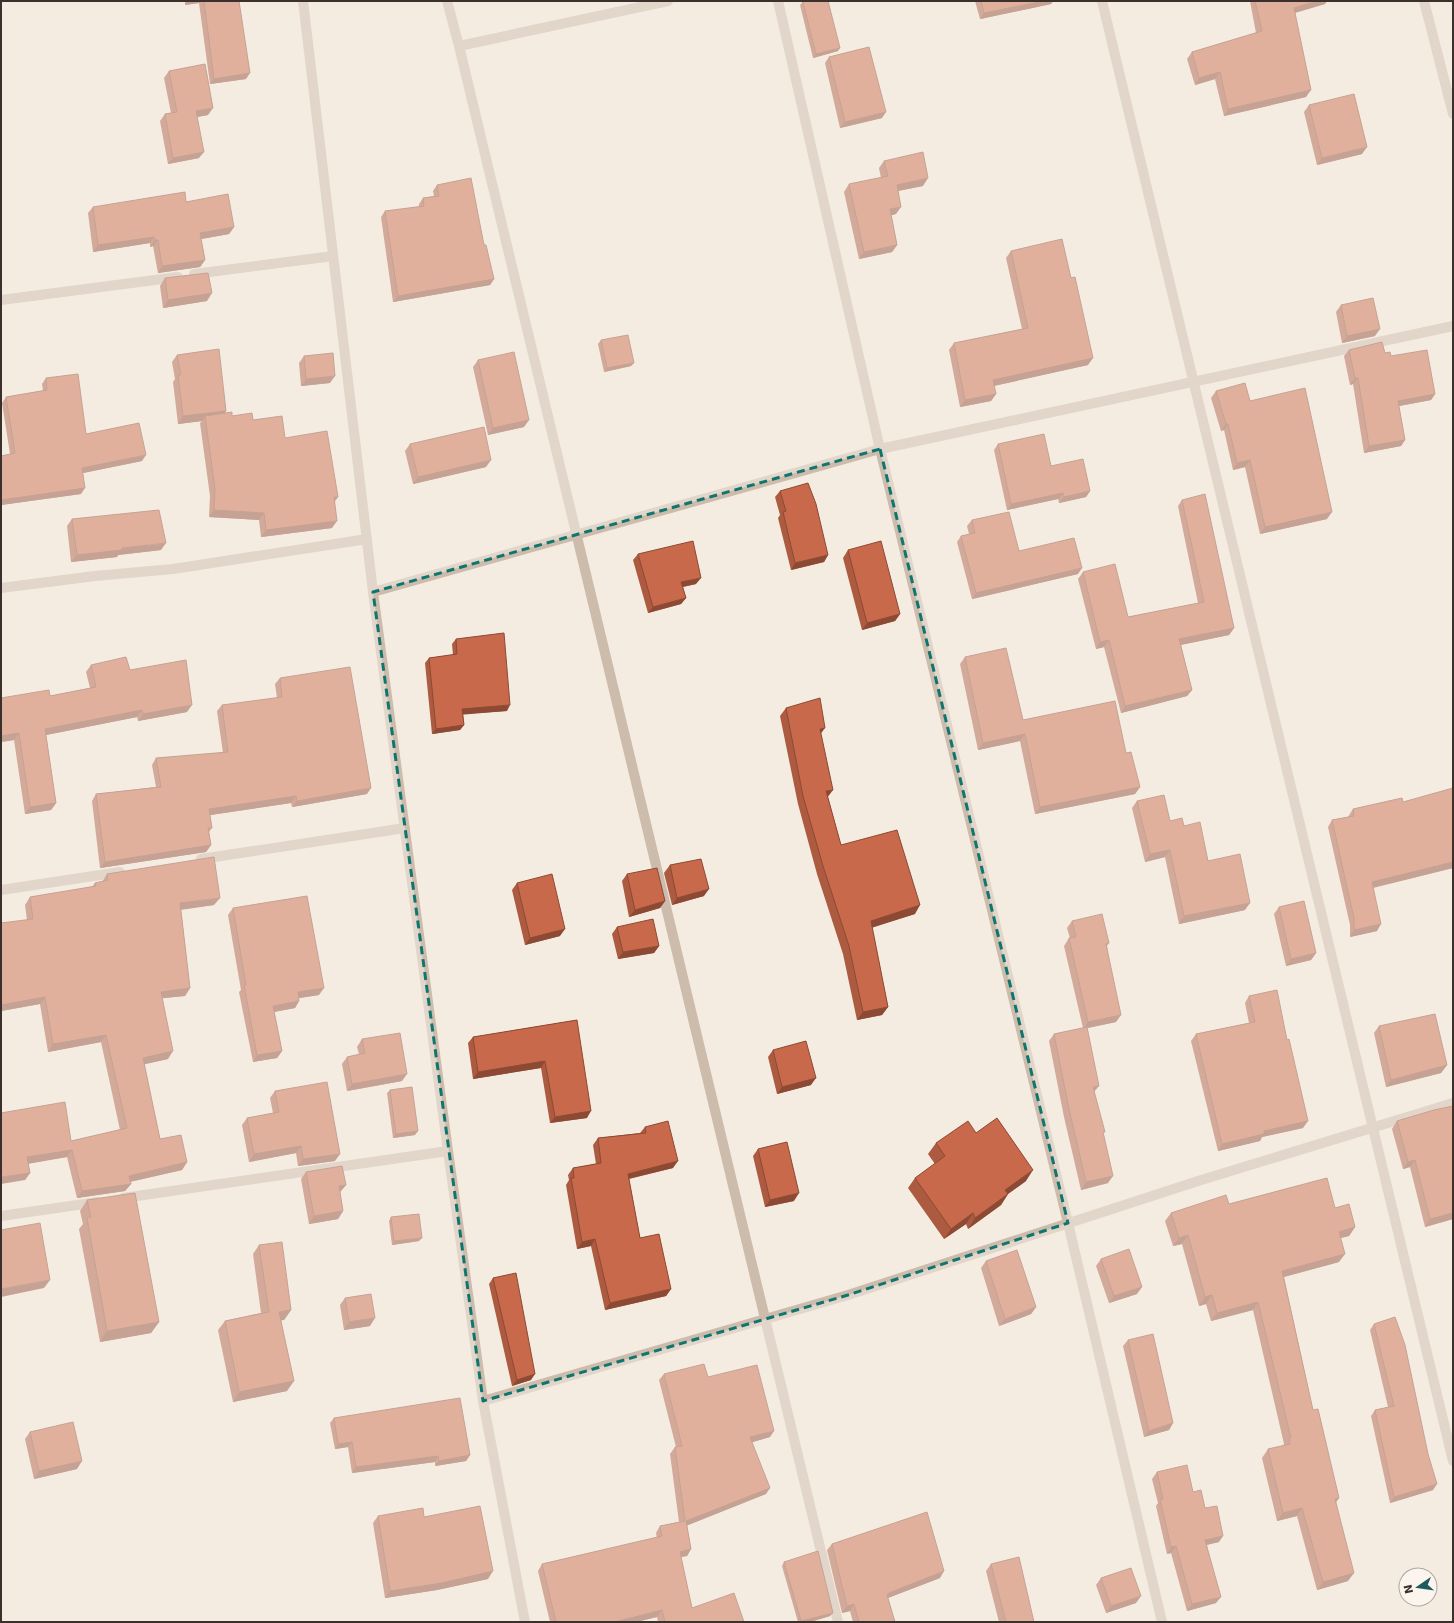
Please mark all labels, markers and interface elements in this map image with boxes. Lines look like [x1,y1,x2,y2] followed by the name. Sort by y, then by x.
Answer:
[1398,1567,1438,1607] north arrow
[1401,1583,1416,1595] text: N

